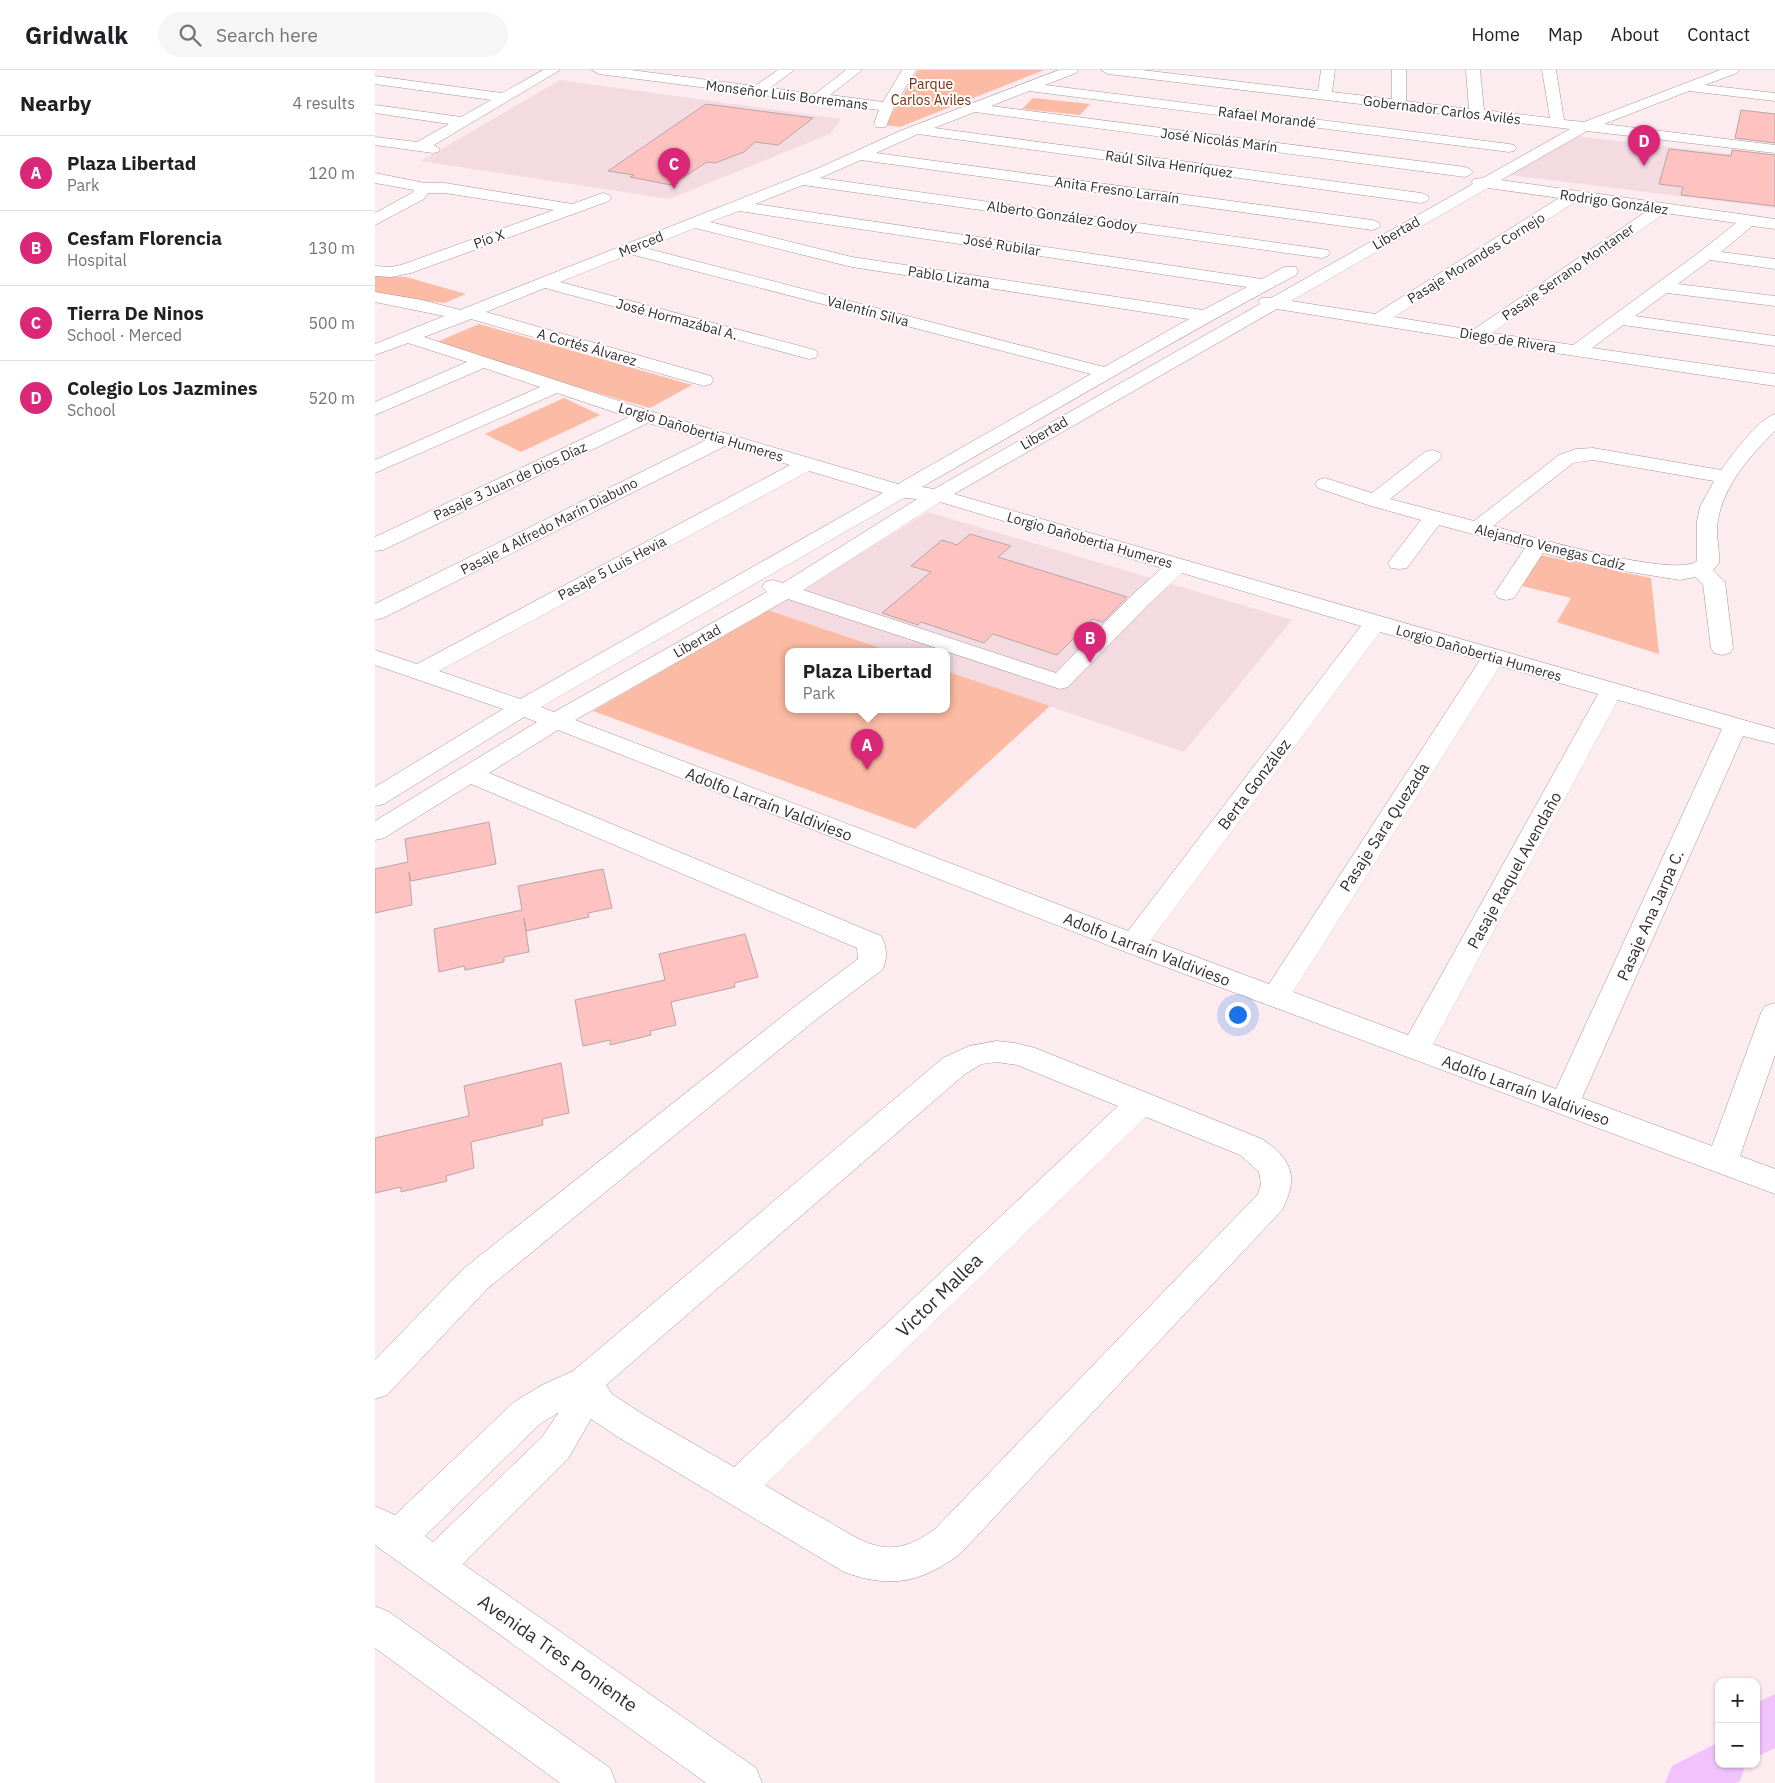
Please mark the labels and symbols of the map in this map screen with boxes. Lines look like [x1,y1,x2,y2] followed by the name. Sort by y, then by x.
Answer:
[891,75,971,109] park label: Parque Carlos Aviles
[705,76,870,114] street label: Monseñor Luis Borremans
[1362,91,1522,129] street label: Gobernador Carlos Avilés
[1217,102,1317,132] street label: Rafael Morandé
[1159,124,1279,156] street label: José Nicolás Marín
[1628,125,1660,166] pin: D
[1104,146,1234,182] street label: Raúl Silva Henríquez
[658,148,690,189] pin: C
[1053,172,1181,208] street label: Anita Fresno Larraín
[1559,185,1670,219] street label: Rodrigo González
[986,197,1138,235] street label: Alberto González Godoy
[1404,208,1548,308] street label: Pasaje Morandes Cornejo
[1369,212,1423,254] street label: Libertad
[1498,219,1638,325] street label: Pasaje Serrano Montaner
[471,225,507,253] street label: Pío X
[616,227,666,261] street label: Merced
[962,230,1042,260] street label: José Rubilar
[907,262,992,292] street label: Pablo Lizama
[825,291,912,331] street label: Valentín Silva
[614,294,740,344] street label: José Hormazábal A.
[535,323,640,370] street label: A Cortés Álvarez
[1458,323,1558,357] street label: Diego de Rivera
[616,398,786,466] street label: Lorgio Dañobertia Humeres
[1017,412,1071,454] street label: Libertad
[431,437,590,524] street label: Pasaje 3 Juan de Dios Díaz
[457,473,641,579] street label: Pasaje 4 Alfredo Marín Diabuno
[1005,508,1175,572] street label: Lorgio Dañobertia Humeres
[1473,520,1628,575] street label: Alejandro Venegas Cadíz
[555,532,670,604] street label: Pasaje 5 Luis Hevia
[670,620,724,662] street label: Libertad
[1394,621,1564,685] street label: Lorgio Dañobertia Humeres
[1074,622,1106,663] pin: B
[851,729,883,770] pin: A
[1213,735,1295,833] street label: Berta González
[1335,758,1433,895] street label: Pasaje Sara Quezada
[683,763,855,845] street label: Adolfo Larraín Valdivieso
[1463,788,1566,952] street label: Pasaje Raquel Avendaño
[1612,846,1688,984] street label: Pasaje Ana Jarpa C.
[1061,908,1233,990] street label: Adolfo Larraín Valdivieso
[1225,1002,1251,1028] your location
[1439,1050,1613,1130] street label: Adolfo Larraín Valdivieso
[891,1248,987,1342] street label: Victor Mallea
[474,1589,642,1717] street label: Avenida Tres Poniente

